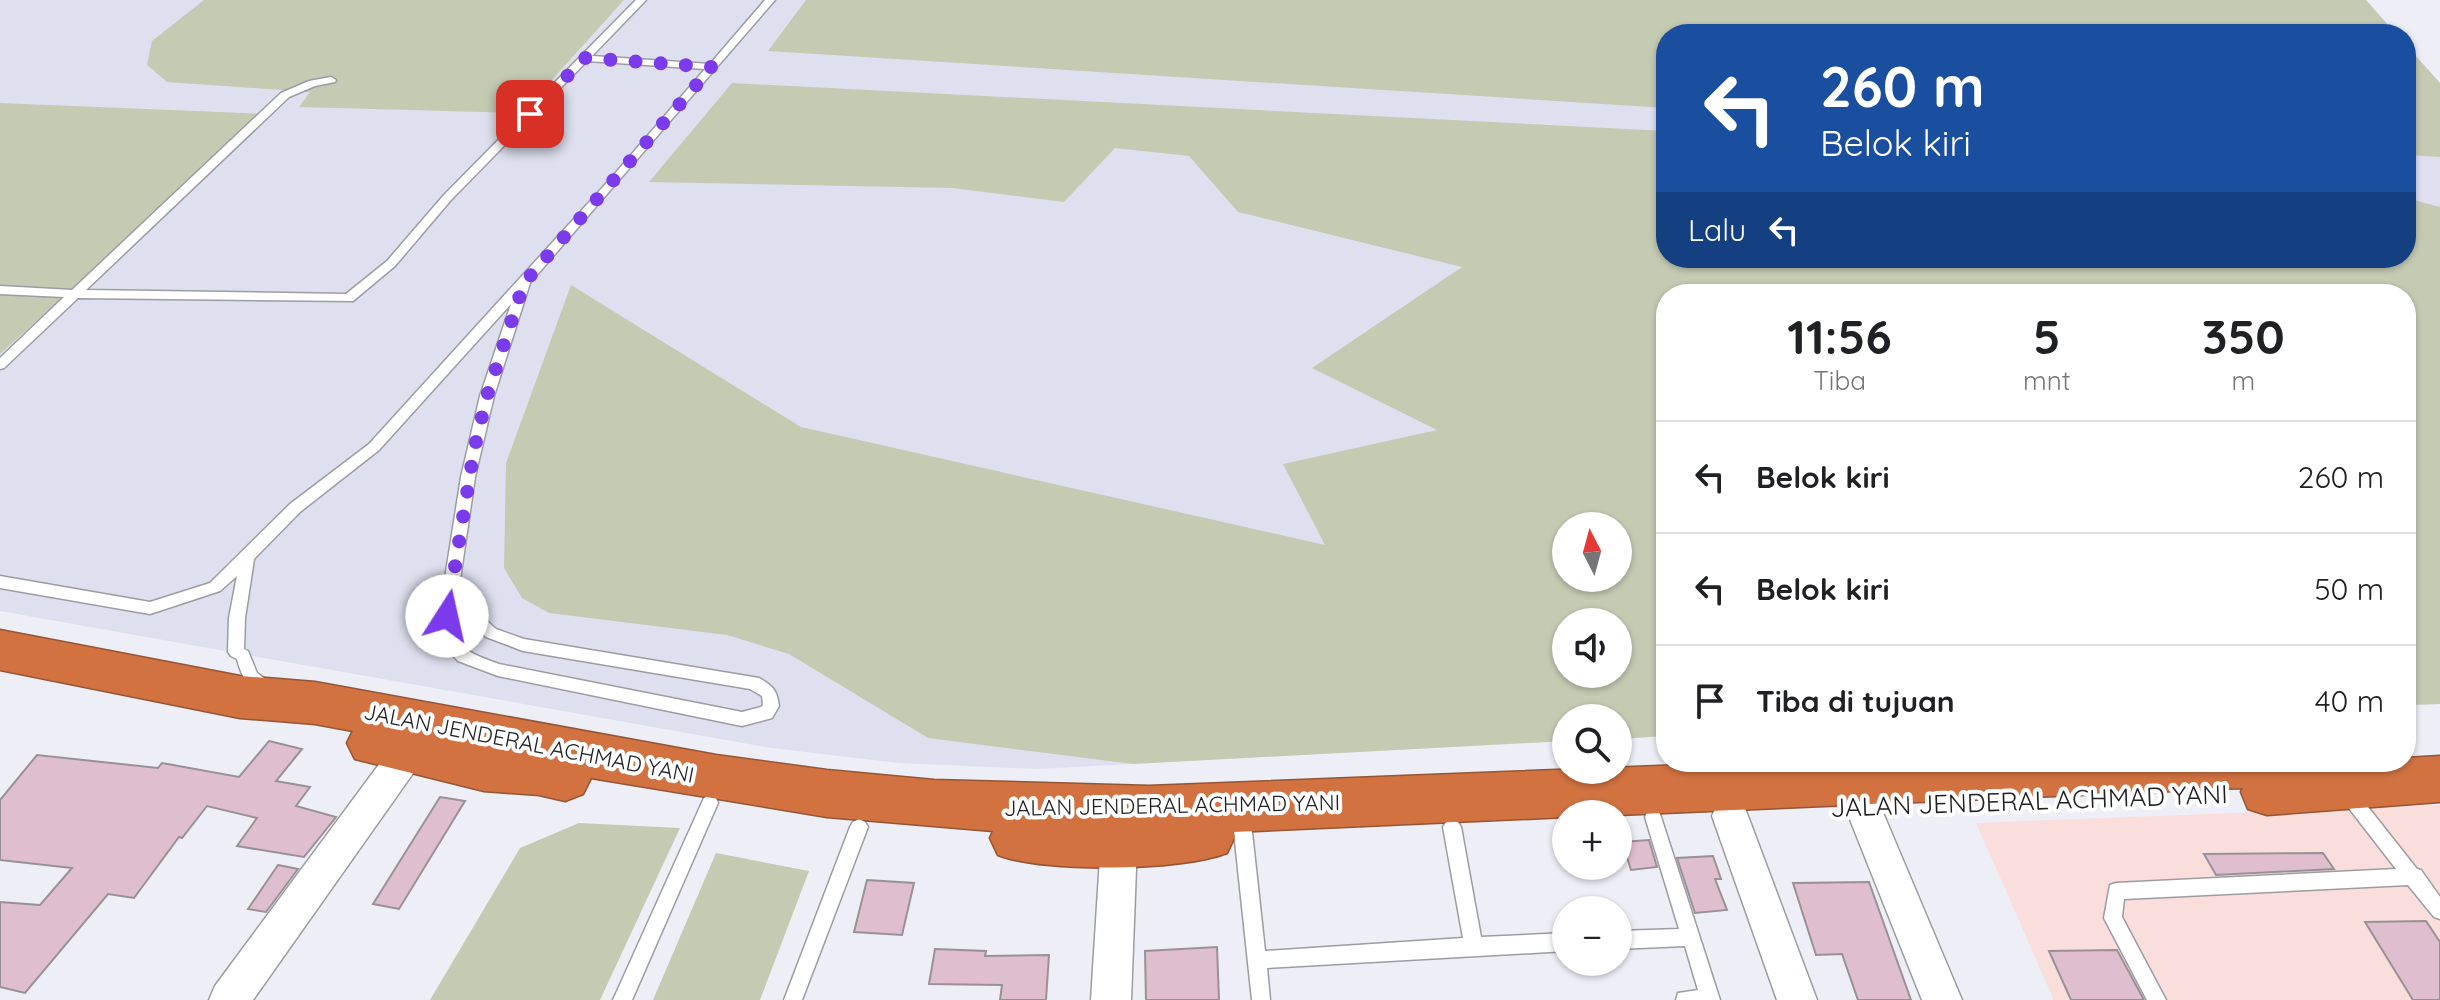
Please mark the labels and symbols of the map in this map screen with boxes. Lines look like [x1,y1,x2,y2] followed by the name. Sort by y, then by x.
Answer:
[496,80,564,148] pin
[1552,512,1632,592] north arrow
[405,574,489,658] position arrow
[361,697,697,789] street label: JALAN JENDERAL ACHMAD YANI
[1830,777,2228,824] street label: JALAN JENDERAL ACHMAD YANI
[1004,788,1340,822] street label: JALAN JENDERAL ACHMAD YANI

